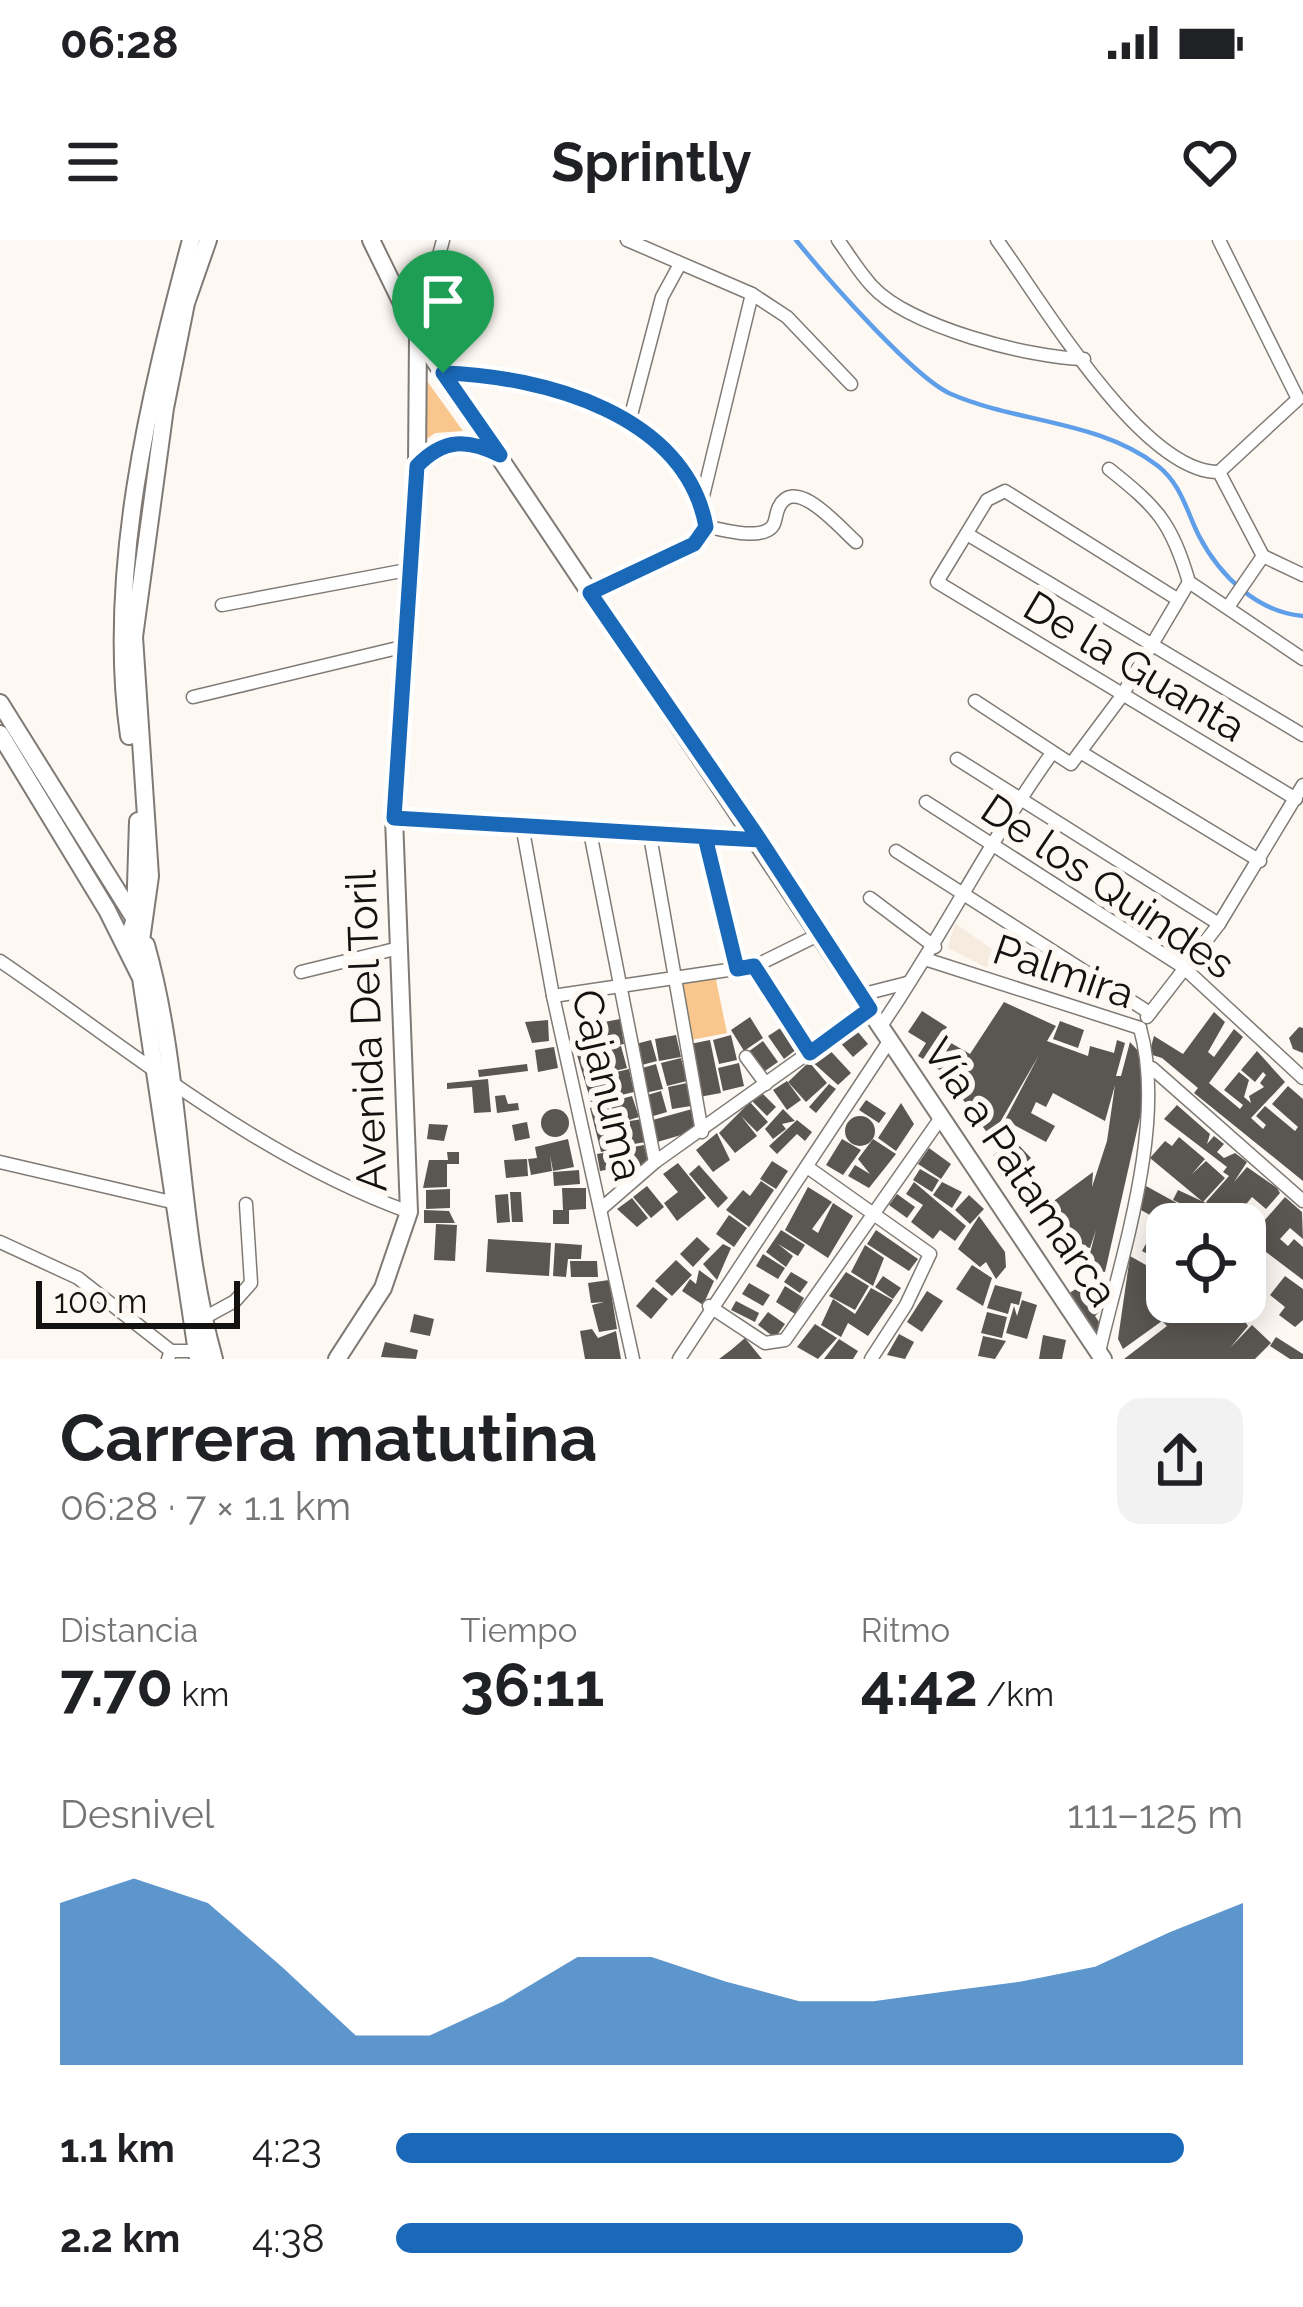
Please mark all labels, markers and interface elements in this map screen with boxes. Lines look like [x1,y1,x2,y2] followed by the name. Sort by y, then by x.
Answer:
[60,16,179,69] text: 06:28
[60,129,126,195] icon: menu
[1177,129,1243,195] icon: heart
[551,130,752,194] text: Sprintly
[392,250,494,373] pin
[410,268,476,334] icon: arrive
[1015,581,1254,752] street label: De la Guanta
[972,784,1243,989] street label: De los Quindes
[336,869,397,1193] street label: Avenida Del Toril
[987,925,1141,1018] street label: Palmira
[562,985,653,1186] street label: Cajanuma
[913,1029,1128,1315] street label: Vía a Patamarca
[1146,1203,1266,1323] map controls
[1146,1203,1266,1323] button: locate
[36,1275,240,1328] scale bar
[54,1282,147,1321] text: 100 m
[1117,1398,1243,1524] button: share
[60,1399,597,1476] text: Carrera matutina
[60,1483,351,1529] text: 06:28 · 7 × 1.1 km
[60,1611,198,1650] text: Distancia
[460,1611,577,1650] text: Tiempo
[861,1611,950,1650] text: Ritmo
[60,1650,173,1720] text: 7.70
[460,1650,604,1720] text: 36:11
[861,1650,978,1720] text: 4:42
[173,1675,229,1714] text: km
[978,1675,1054,1714] text: /km
[60,1791,214,1837] text: Desnivel
[1067,1791,1243,1837] text: 111–125 m
[60,2125,175,2171] text: 1.1 km
[252,2125,322,2171] text: 4:23
[60,2215,180,2261] text: 2.2 km
[252,2215,325,2261] text: 4:38

